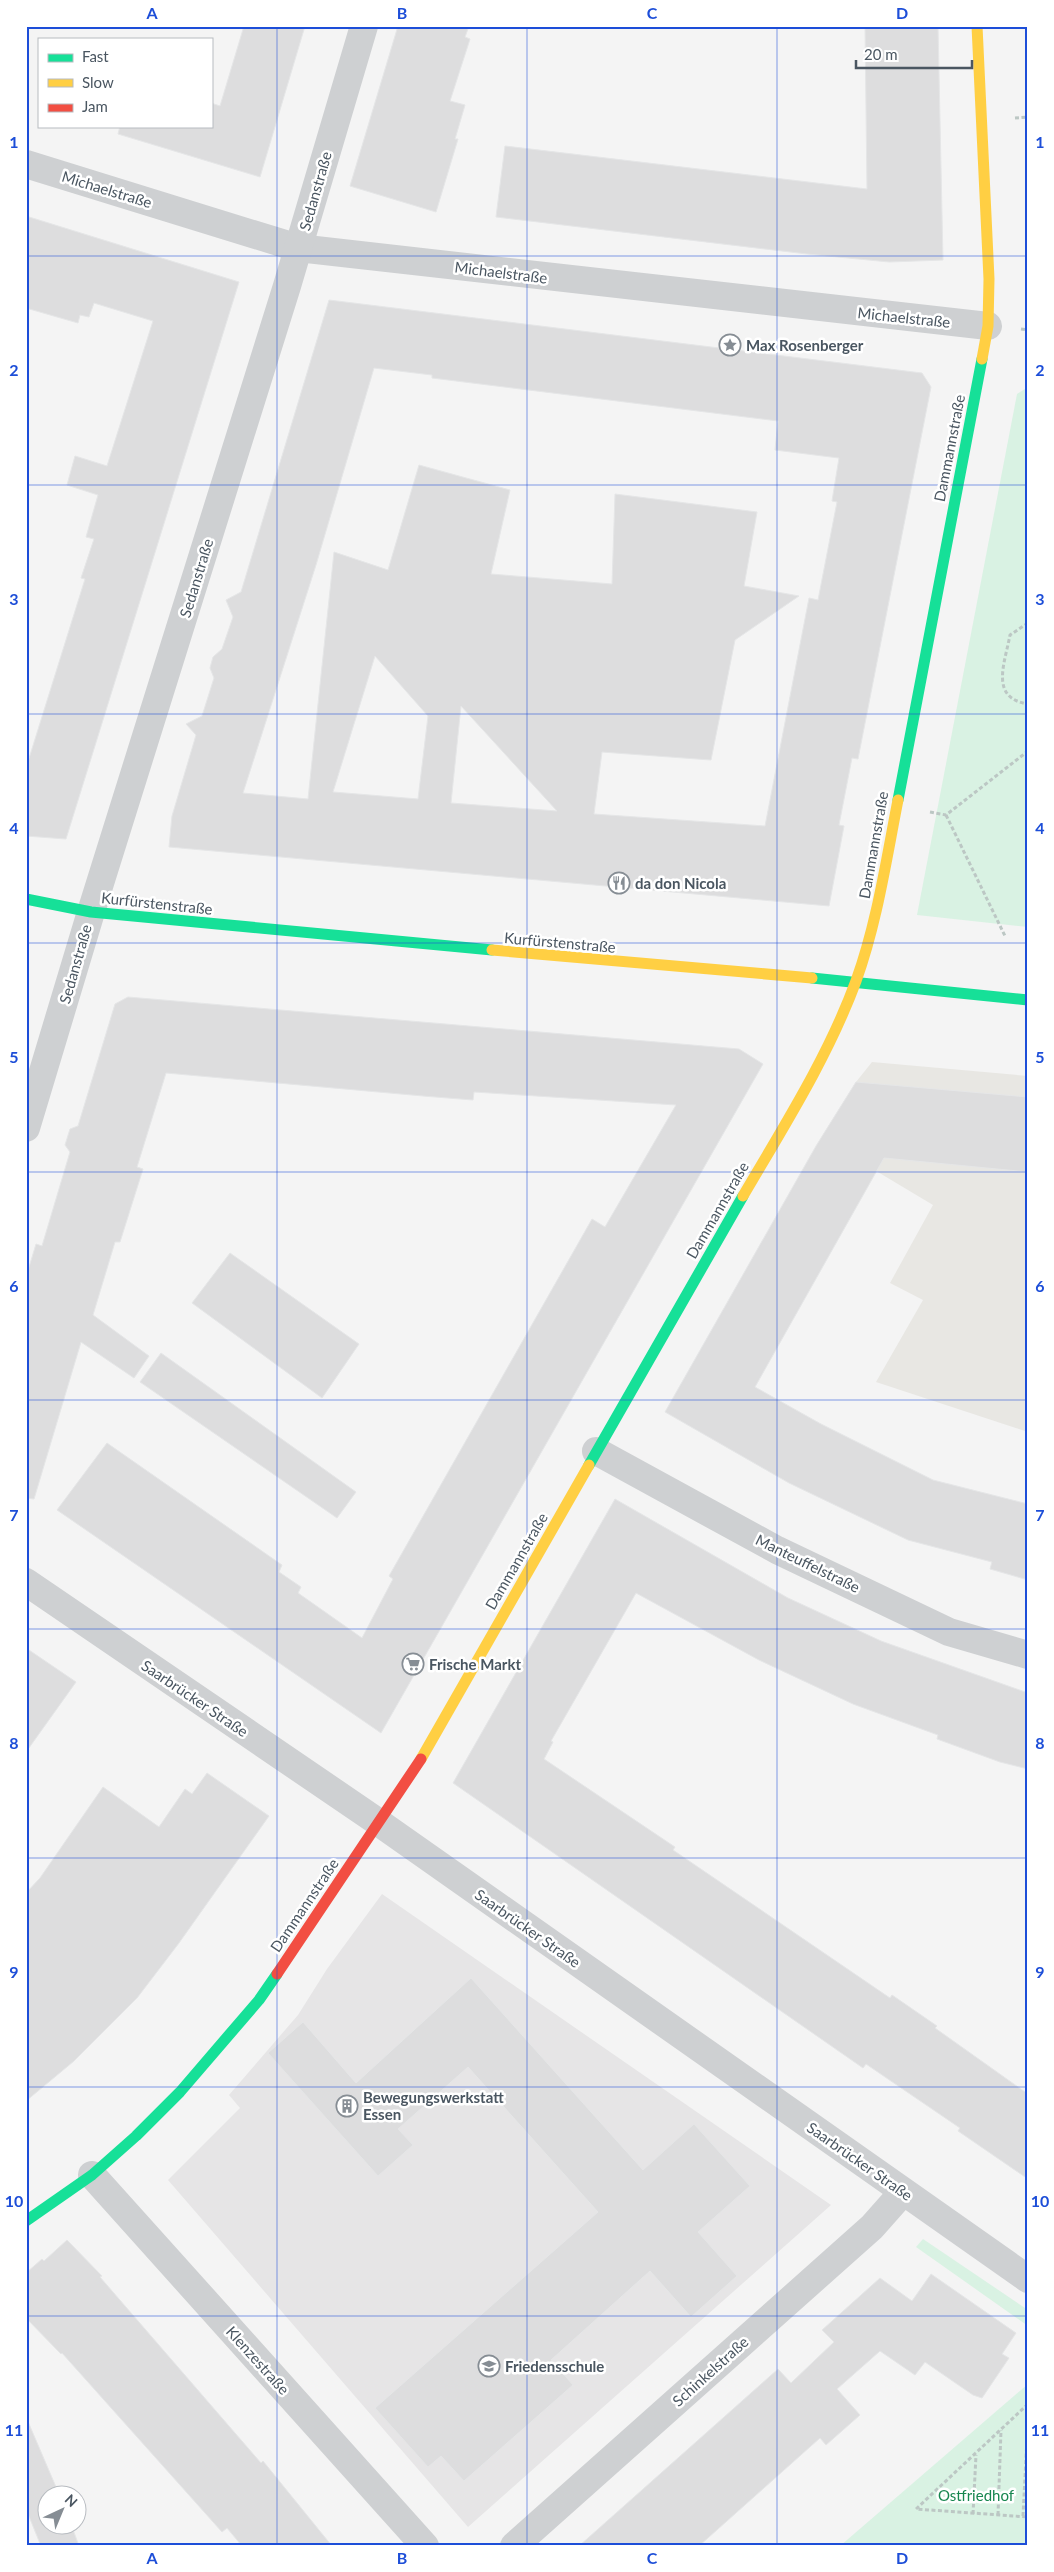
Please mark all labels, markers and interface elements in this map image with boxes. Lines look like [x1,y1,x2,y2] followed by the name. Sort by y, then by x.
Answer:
[145,3,158,22] text: A
[397,3,407,22] text: B
[647,3,658,22] text: C
[896,3,908,22] text: D
[38,38,212,128] legend
[856,38,973,70] scale bar
[864,45,898,63] text: 20 m
[82,47,109,65] text: Fast
[82,73,114,91] text: Slow
[82,97,108,115] text: Jam
[9,132,19,151] text: 1
[1035,132,1045,151] text: 1
[295,149,335,233] street label: Sedanstraße
[60,167,154,211] street label: Michaelstraße
[454,257,548,287] street label: Michaelstraße
[857,303,951,331] street label: Michaelstraße
[718,333,742,357] place icon: Max Rosenberger
[746,336,864,354] place label: Max Rosenberger
[9,360,19,379] text: 2
[1035,360,1045,379] text: 2
[930,393,968,503] street label: Dammannstraße
[175,536,217,620] street label: Sedanstraße
[9,589,19,608] text: 3
[1035,589,1045,608] text: 3
[855,790,891,900] street label: Dammannstraße
[9,818,19,837] text: 4
[1035,818,1045,837] text: 4
[607,871,631,895] restaurant icon: da don Nicola
[635,874,726,892] place label: da don Nicola
[100,888,214,918] street label: Kurfürstenstraße
[55,922,95,1006] street label: Sedanstraße
[504,928,617,956] street label: Kurfürstenstraße
[9,1047,19,1066] text: 5
[1035,1047,1045,1066] text: 5
[682,1158,752,1262] street label: Dammannstraße
[9,1276,19,1295] text: 6
[1035,1276,1045,1295] text: 6
[9,1505,19,1524] text: 7
[1035,1505,1045,1524] text: 7
[481,1509,551,1613] street label: Dammannstraße
[753,1530,863,1596] street label: Manteuffelstraße
[401,1652,425,1676] supermarket icon: Frische Markt
[429,1655,521,1673] place label: Frische Markt
[138,1656,252,1740] street label: Saarbrücker Straße
[9,1733,19,1752] text: 8
[1035,1733,1045,1752] text: 8
[266,1855,342,1955] street label: Dammannstraße
[472,1885,584,1971] street label: Saarbrücker Straße
[9,1962,19,1981] text: 9
[1035,1962,1045,1981] text: 9
[363,2088,504,2123] place label: Bewegungswerkstatt Essen
[335,2094,359,2118] building icon: Bewegungswerkstatt Essen
[804,2118,916,2204] street label: Saarbrücker Straße
[5,2191,23,2210] text: 10
[1031,2191,1049,2210] text: 10
[223,2322,293,2398] street label: Klenzestraße
[668,2332,752,2410] street label: Schinkelstraße
[477,2354,501,2378] school or university icon: Friedensschule
[505,2357,604,2375] place label: Friedensschule
[5,2420,23,2439] text: 11
[1031,2420,1049,2439] text: 11
[38,2484,88,2534] north arrow
[938,2486,1015,2504] park label: Ostfriedhof
[62,2490,81,2510] text: N
[145,2548,158,2567] text: A
[397,2548,407,2567] text: B
[647,2548,658,2567] text: C
[896,2548,908,2567] text: D

